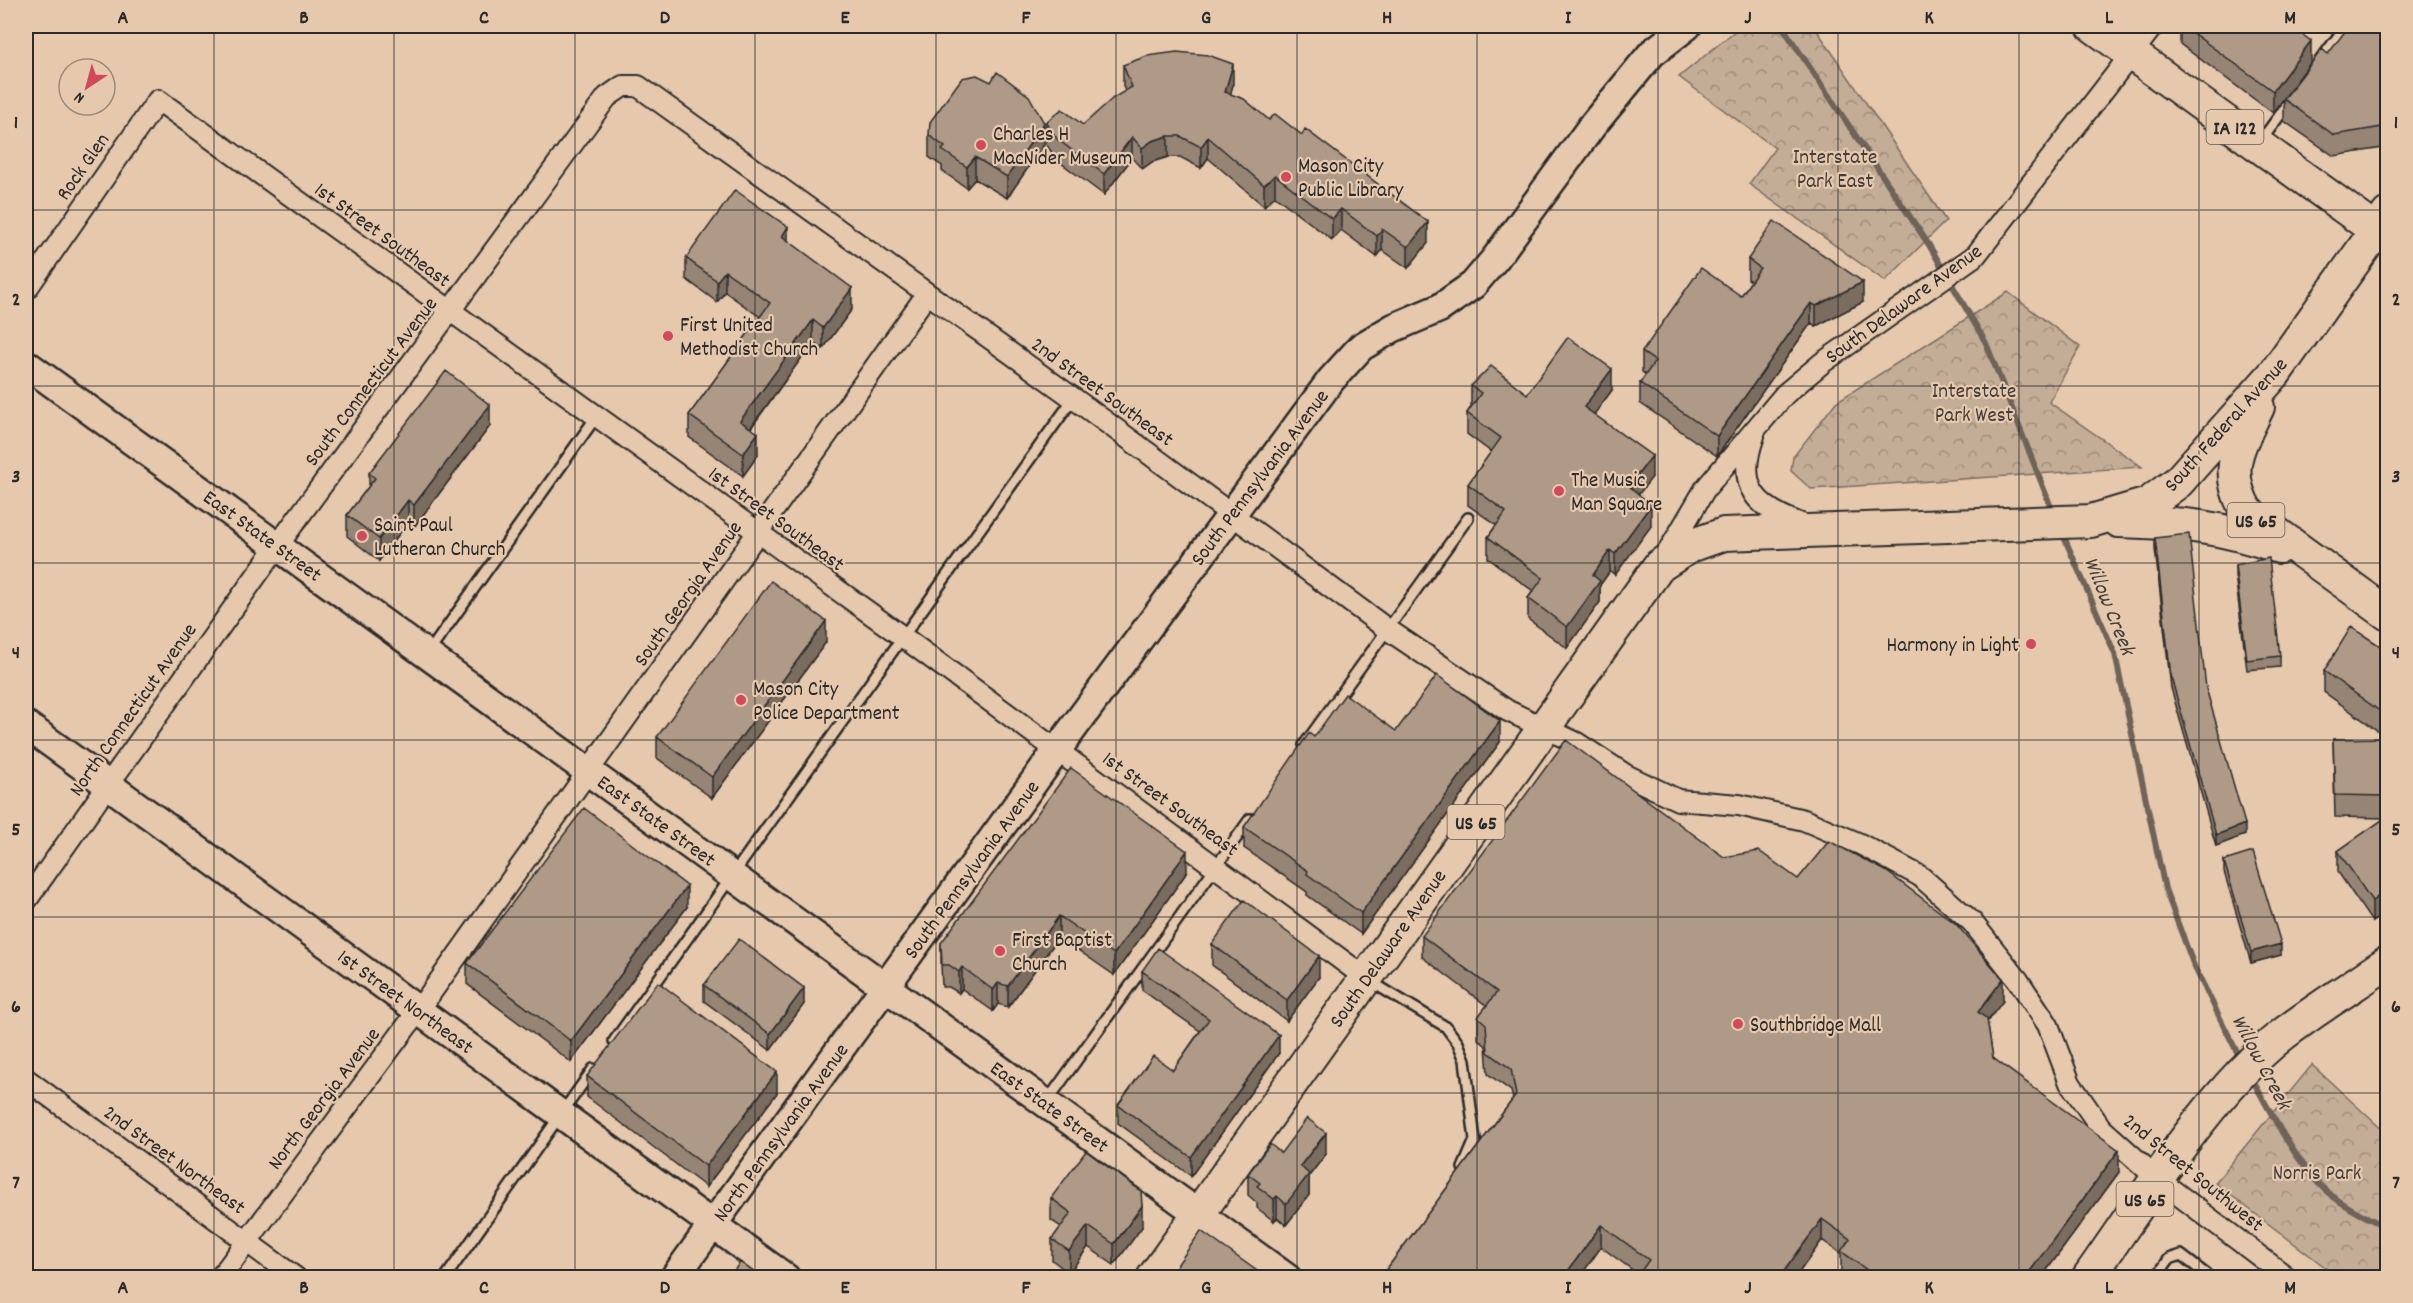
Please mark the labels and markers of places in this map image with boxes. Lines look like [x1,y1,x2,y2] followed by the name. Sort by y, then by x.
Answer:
[993,121,1132,175] place label: Charles H MacNider Museum
[974,138,988,152] marker: Charles H MacNider Museum
[1298,153,1404,207] place label: Mason City Public Library
[1279,170,1293,184] marker: Mason City Public Library
[680,312,818,366] place label: First United Methodist Church
[661,329,675,343] marker: First United Methodist Church
[1571,467,1662,521] place label: The Music Man Square
[1552,484,1566,498] marker: The Music Man Square
[374,512,505,566] place label: Saint Paul Lutheran Church
[355,529,369,543] marker: Saint Paul Lutheran Church
[1886,632,2019,662] place label: Harmony in Light
[2024,637,2038,651] marker: Harmony in Light
[753,676,900,730] place label: Mason City Police Department
[734,693,748,707] marker: Mason City Police Department
[1012,927,1112,981] place label: First Baptist Church
[993,944,1007,958] marker: First Baptist Church
[1750,1012,1881,1042] place label: Southbridge Mall
[1731,1017,1745,1031] marker: Southbridge Mall

